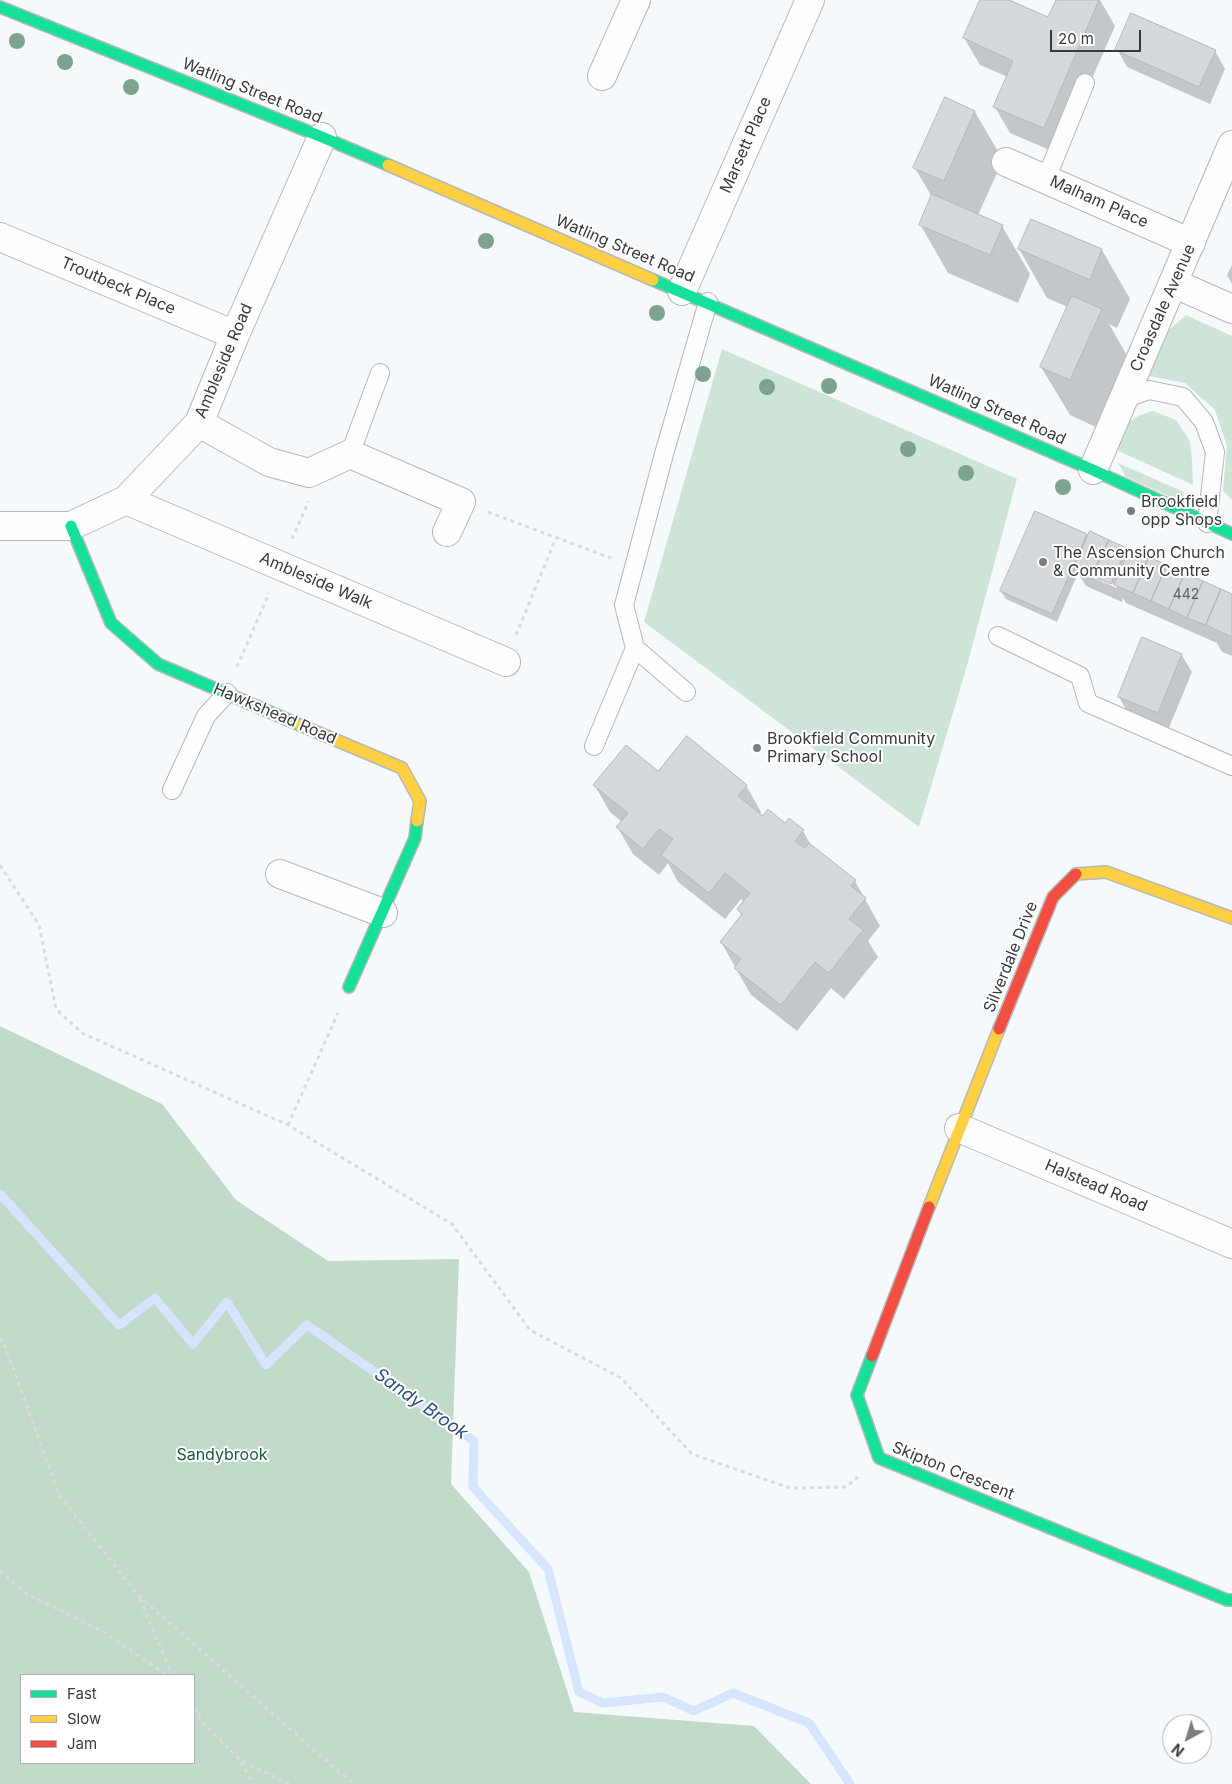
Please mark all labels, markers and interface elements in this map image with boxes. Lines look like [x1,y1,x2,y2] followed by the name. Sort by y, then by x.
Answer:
[1052,20,1143,52] scale bar
[1058,29,1094,48] text: 20 m
[179,54,325,128] street label: Watling Street Road
[716,94,776,196] street label: Marsett Place
[1047,172,1151,232] street label: Malham Place
[553,211,697,287] street label: Watling Street Road
[1126,241,1200,375] street label: Croasdale Avenue
[58,253,178,319] street label: Troutbeck Place
[191,301,257,421] street label: Ambleside Road
[925,371,1069,449] street label: Watling Street Road
[1141,492,1222,530] place label: Brookfield opp Shops
[1125,505,1137,517] marker: Brookfield opp Shops
[1053,543,1225,581] place label: The Ascension Church & Community Centre
[257,549,375,613] street label: Ambleside Walk
[1037,556,1049,568] marker: The Ascension Church & Community Centre
[1173,587,1199,603] house number: 442
[210,679,340,749] street label: Hawkshead Road
[767,729,935,767] place label: Brookfield Community Primary School
[751,742,763,754] marker: Brookfield Community Primary School
[980,899,1042,1015] street label: Silverdale Drive
[1042,1156,1150,1216] street label: Halstead Road
[370,1364,472,1444] water label: Sandy Brook
[889,1438,1017,1504] street label: Skipton Crescent
[176,1445,268,1465] park label: Sandybrook
[20,1674,195,1764] legend
[67,1684,97,1703] text: Fast
[67,1709,101,1728] text: Slow
[1162,1714,1212,1764] north arrow
[67,1734,97,1753] text: Jam
[1168,1740,1187,1760] text: N

